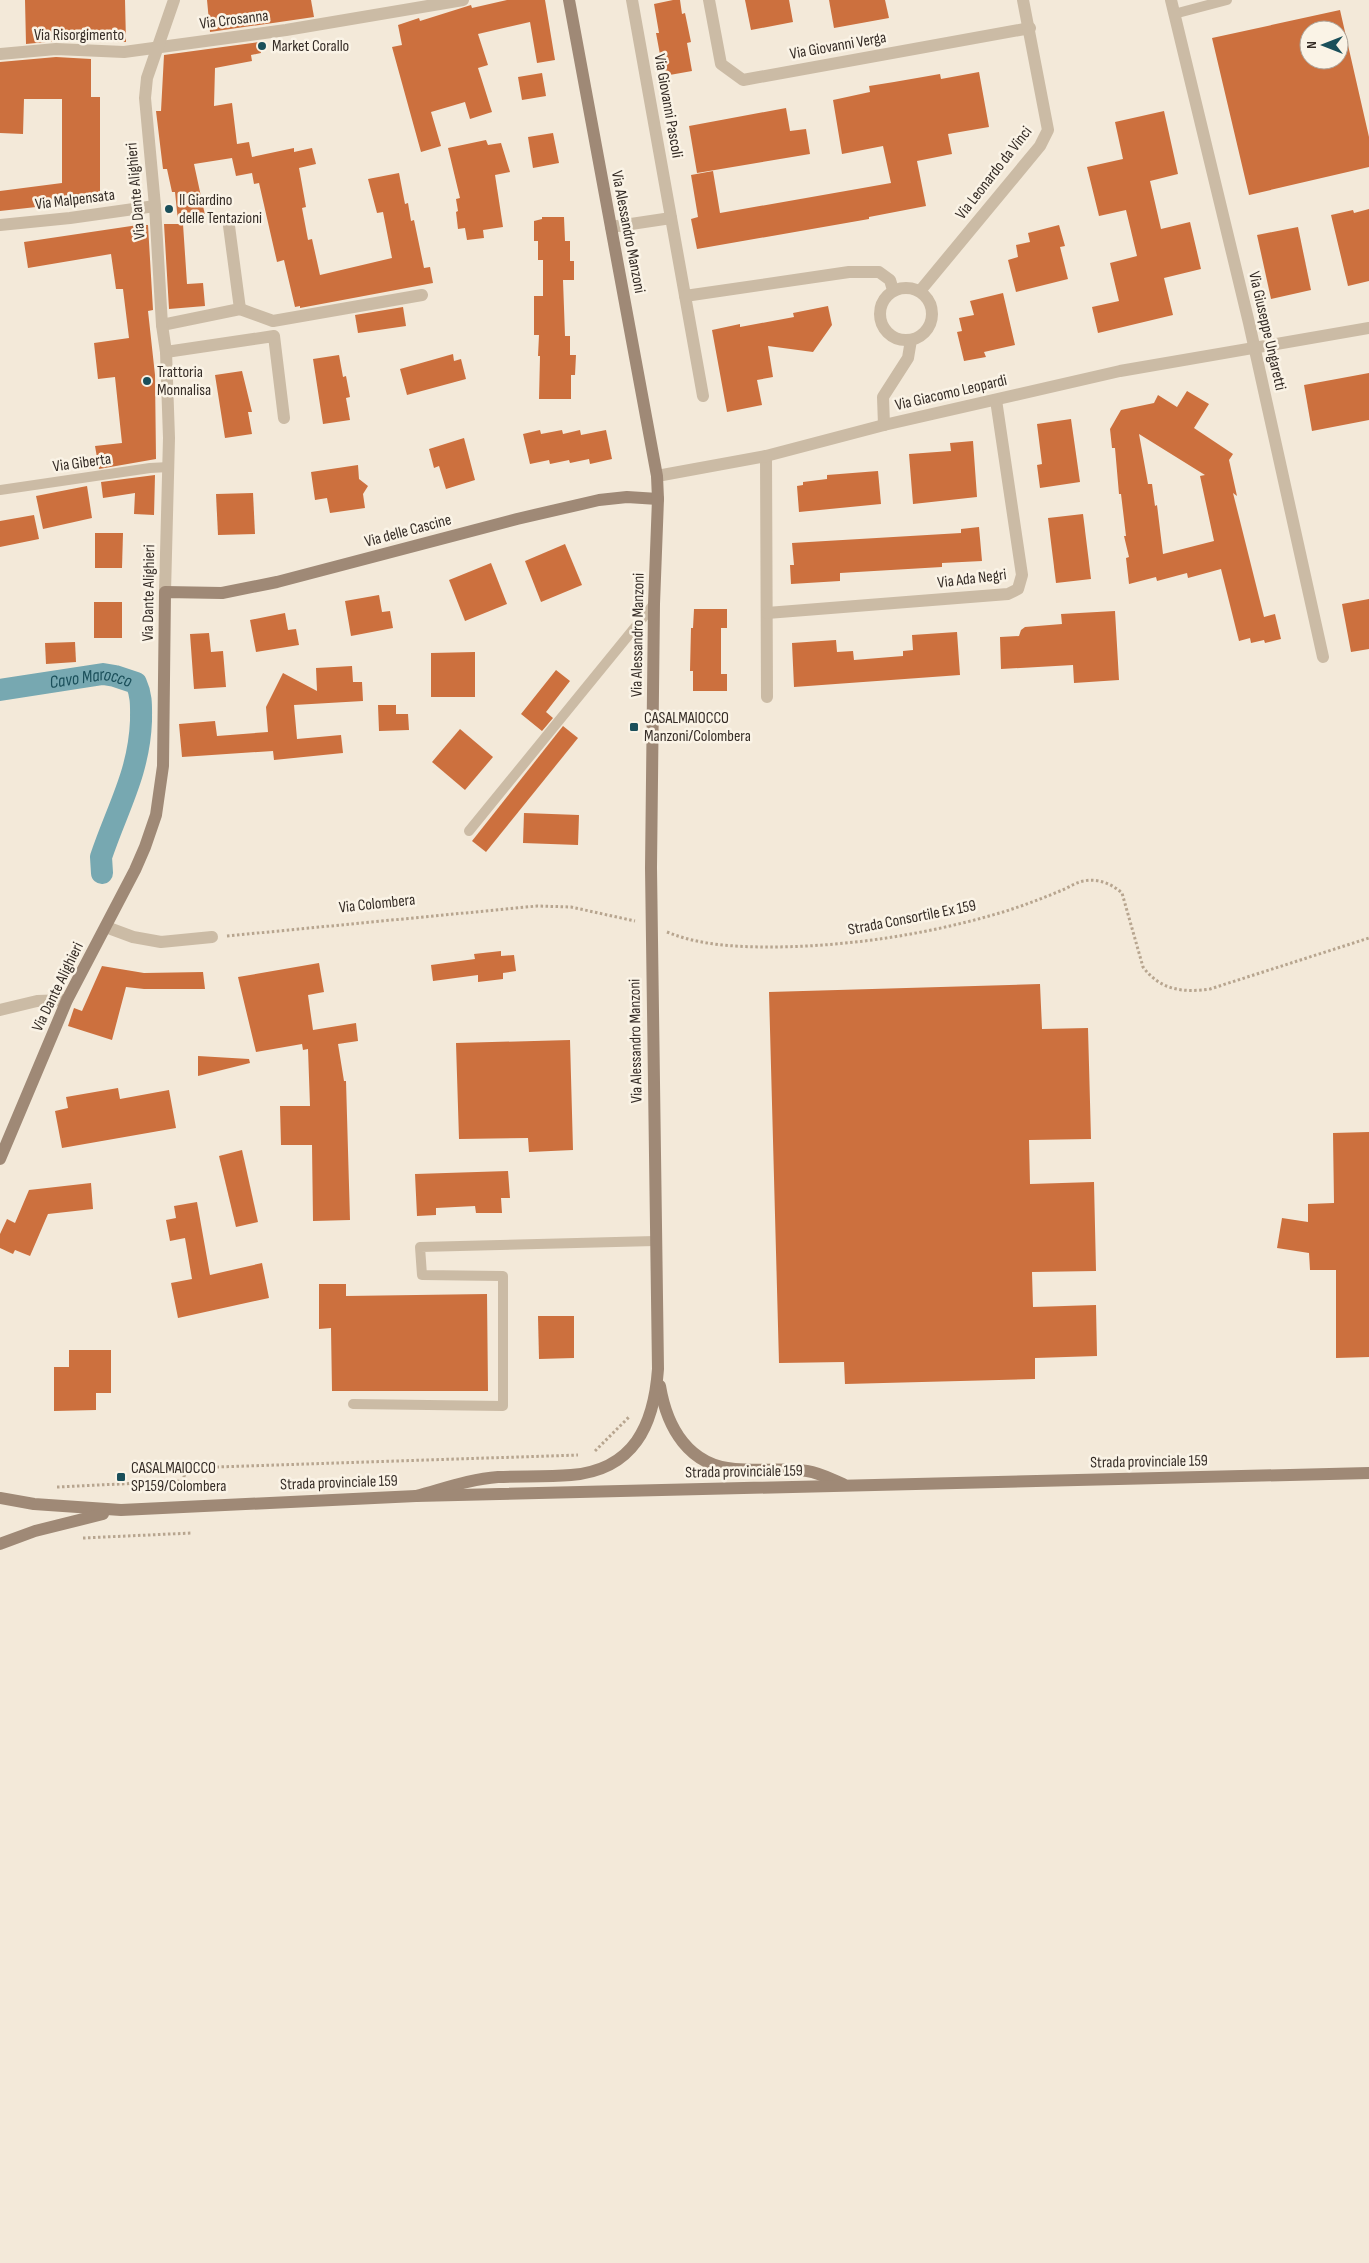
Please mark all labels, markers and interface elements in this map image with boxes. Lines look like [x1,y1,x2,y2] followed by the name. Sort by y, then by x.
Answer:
[198,6,270,34] street label: Via Crosanna
[1299,20,1349,70] north arrow
[34,26,124,45] street label: Via Risorgimento
[788,28,888,64] street label: Via Giovanni Verga
[272,37,349,56] place label: Market Corallo
[256,40,268,52] marker: Market Corallo
[1303,41,1320,49] text: N
[649,52,687,160] street label: Via Giovanni Pascoli
[952,123,1036,223] street label: Via Leonardo da Vinci
[122,142,150,240] street label: Via Dante Alighieri
[607,169,649,295] street label: Via Alessandro Manzoni
[34,186,116,214] street label: Via Malpensata
[179,191,262,228] place label: Il Giardino delle Tentazioni
[163,203,175,215] marker: Il Giardino delle Tentazioni
[1244,270,1290,392] street label: Via Giuseppe Ungaretti
[157,363,211,400] place label: Trattoria Monnalisa
[893,371,1009,415] street label: Via Giacomo Leopardi
[141,375,153,387] marker: Trattoria Monnalisa
[52,450,112,476] street label: Via Giberta
[363,510,453,552] street label: Via delle Cascine
[139,544,159,642] street label: Via Dante Alighieri
[936,565,1008,593] street label: Via Ada Negri
[627,573,649,697] street label: Via Alessandro Manzoni
[48,663,136,693] water label: Cavo Marocco
[644,709,751,746] place label: CASALMAIOCCO Manzoni/Colombera
[628,721,640,733] marker: CASALMAIOCCO Manzoni/Colombera
[338,891,416,917] street label: Via Colombera
[846,896,978,940] street label: Strada Consortile Ex 159
[28,939,88,1035] street label: Via Dante Alighieri
[625,979,647,1103] street label: Via Alessandro Manzoni
[1090,1451,1208,1473] street label: Strada provinciale 159
[131,1459,226,1496] place label: CASALMAIOCCO SP159/Colombera
[685,1461,803,1483] street label: Strada provinciale 159
[115,1471,127,1483] marker: CASALMAIOCCO SP159/Colombera
[280,1471,398,1495] street label: Strada provinciale 159

